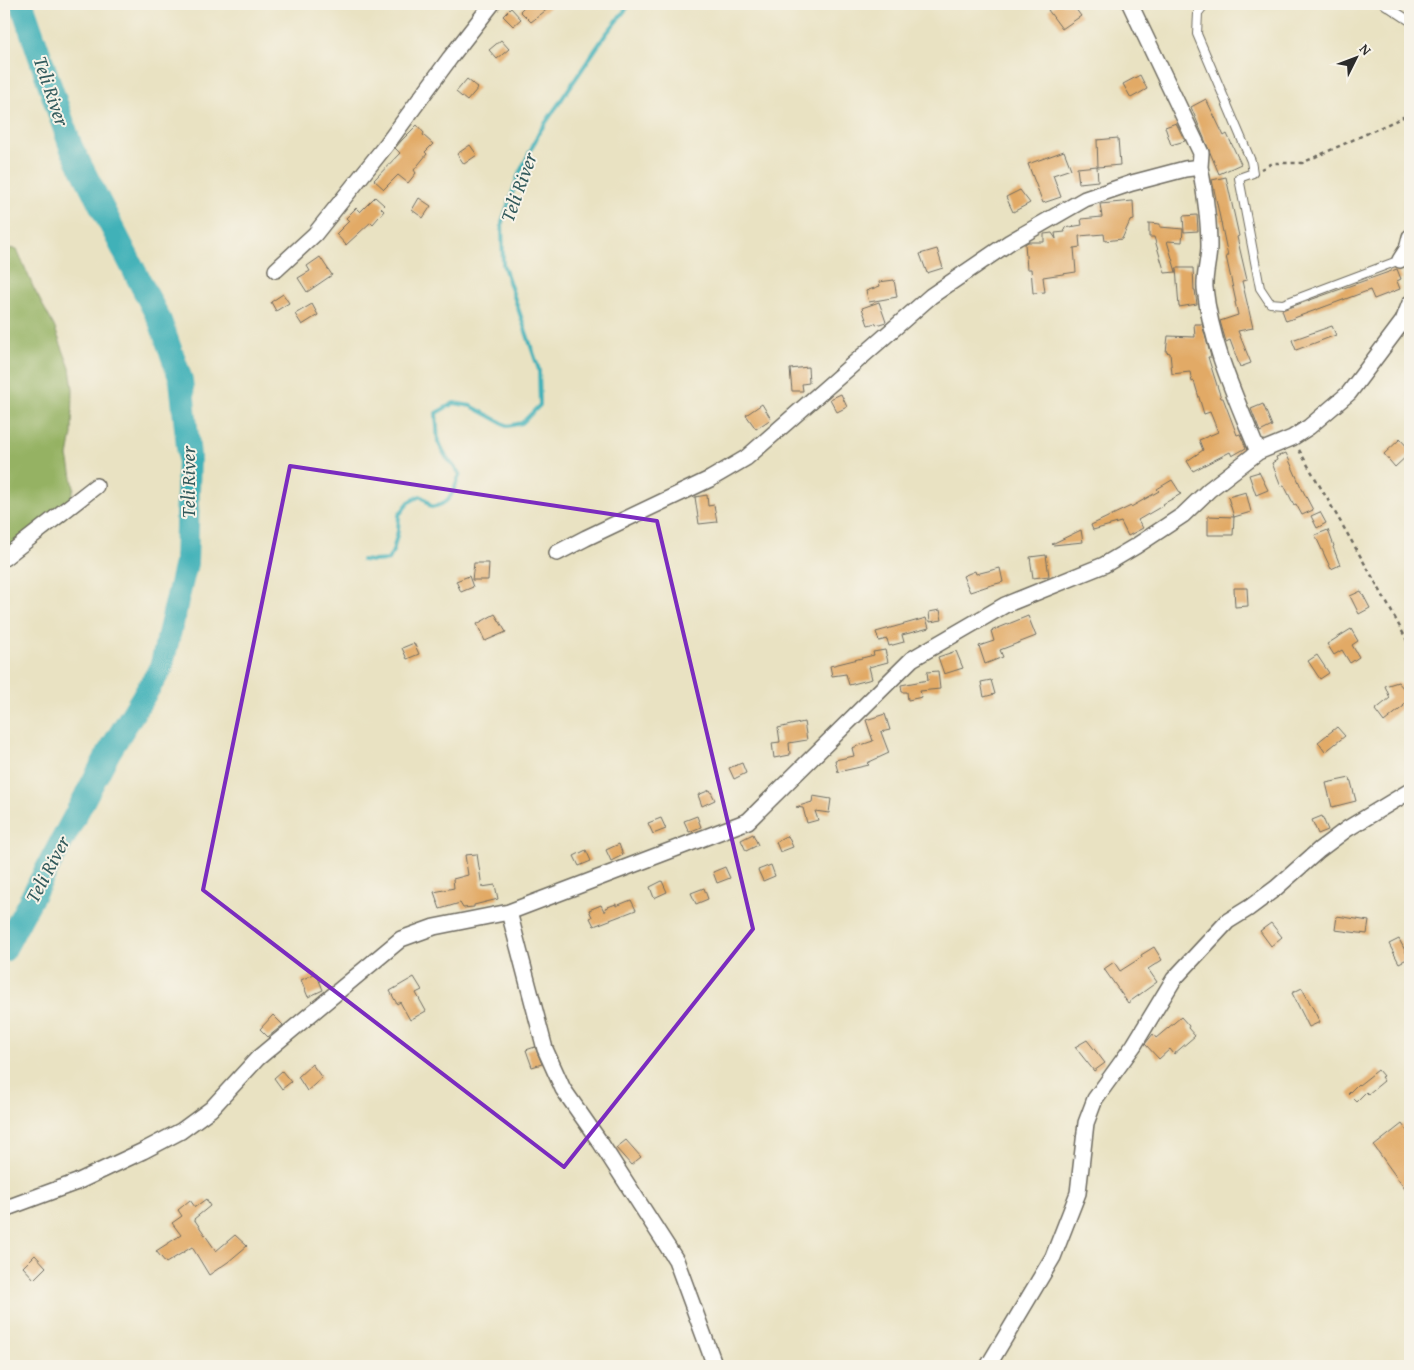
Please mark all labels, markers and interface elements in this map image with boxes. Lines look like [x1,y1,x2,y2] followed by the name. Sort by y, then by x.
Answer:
[1332,32,1382,82] north arrow
[1355,39,1377,60] text: N
[27,52,78,130] water label: Teli River
[492,148,544,226] water label: Teli River
[173,445,202,518] water label: Teli River
[17,830,77,908] water label: Teli River

